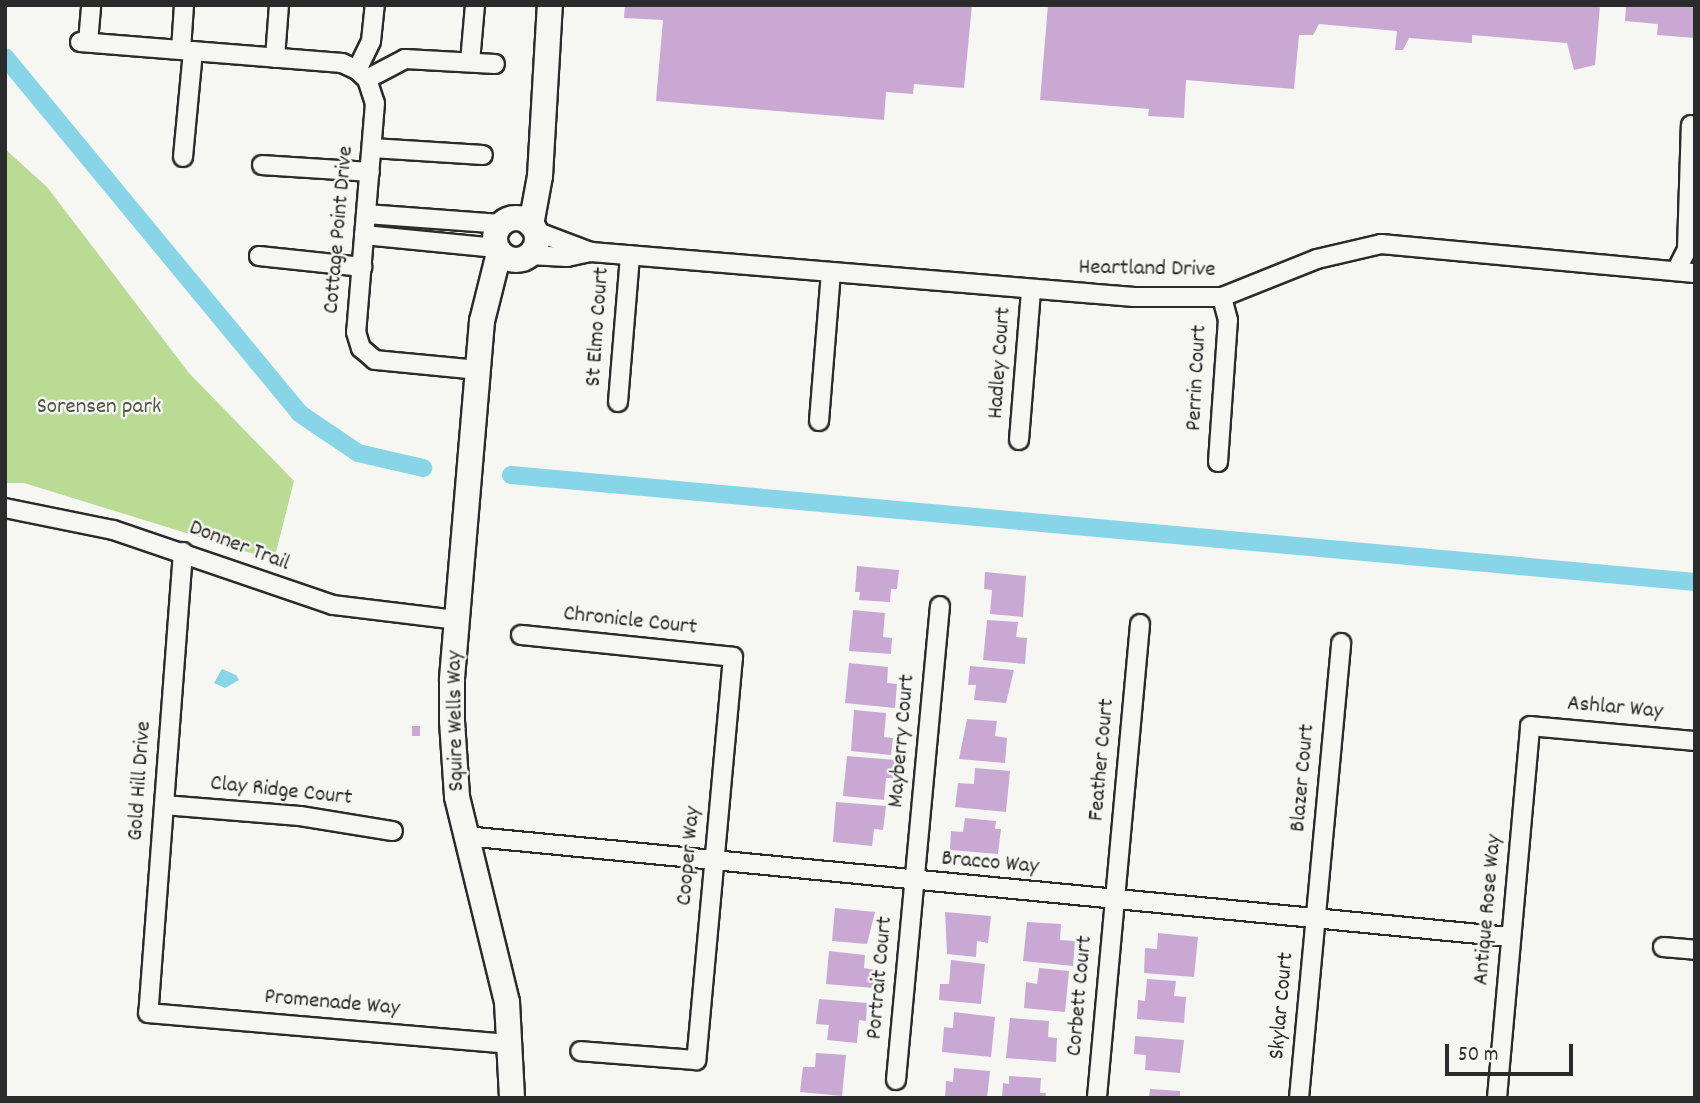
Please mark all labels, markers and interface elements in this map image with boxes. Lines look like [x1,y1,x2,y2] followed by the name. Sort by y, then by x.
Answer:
[319,145,361,315] street label: Cottage Point Drive
[1078,255,1216,285] street label: Heartland Drive
[581,266,617,388] street label: St Elmo Court
[983,306,1019,420] street label: Hadley Court
[1181,324,1215,432] street label: Perrin Court
[37,394,161,422] park label: Sorensen park
[185,515,293,579] street label: Donner Trail
[562,601,698,643] street label: Chronicle Court
[442,650,472,792] street label: Squire Wells Way
[883,673,923,809] street label: Mayberry Court
[1566,691,1664,727] street label: Ashlar Way
[1084,698,1122,822] street label: Feather Court
[123,720,159,842] street label: Gold Hill Drive
[1286,723,1322,833] street label: Blazer Court
[209,771,353,813] street label: Clay Ridge Court
[672,805,708,907] street label: Cooper Way
[1469,833,1509,987] street label: Antique Rose Way
[940,846,1040,882] street label: Bracco Way
[862,915,900,1041] street label: Portrait Court
[1062,935,1100,1057] street label: Corbett Court
[1265,951,1301,1061] street label: Skylar Court
[263,984,401,1024] street label: Promenade Way
[1448,1030,1576,1074] scale bar
[1458,1041,1498,1071] text: 50 m

